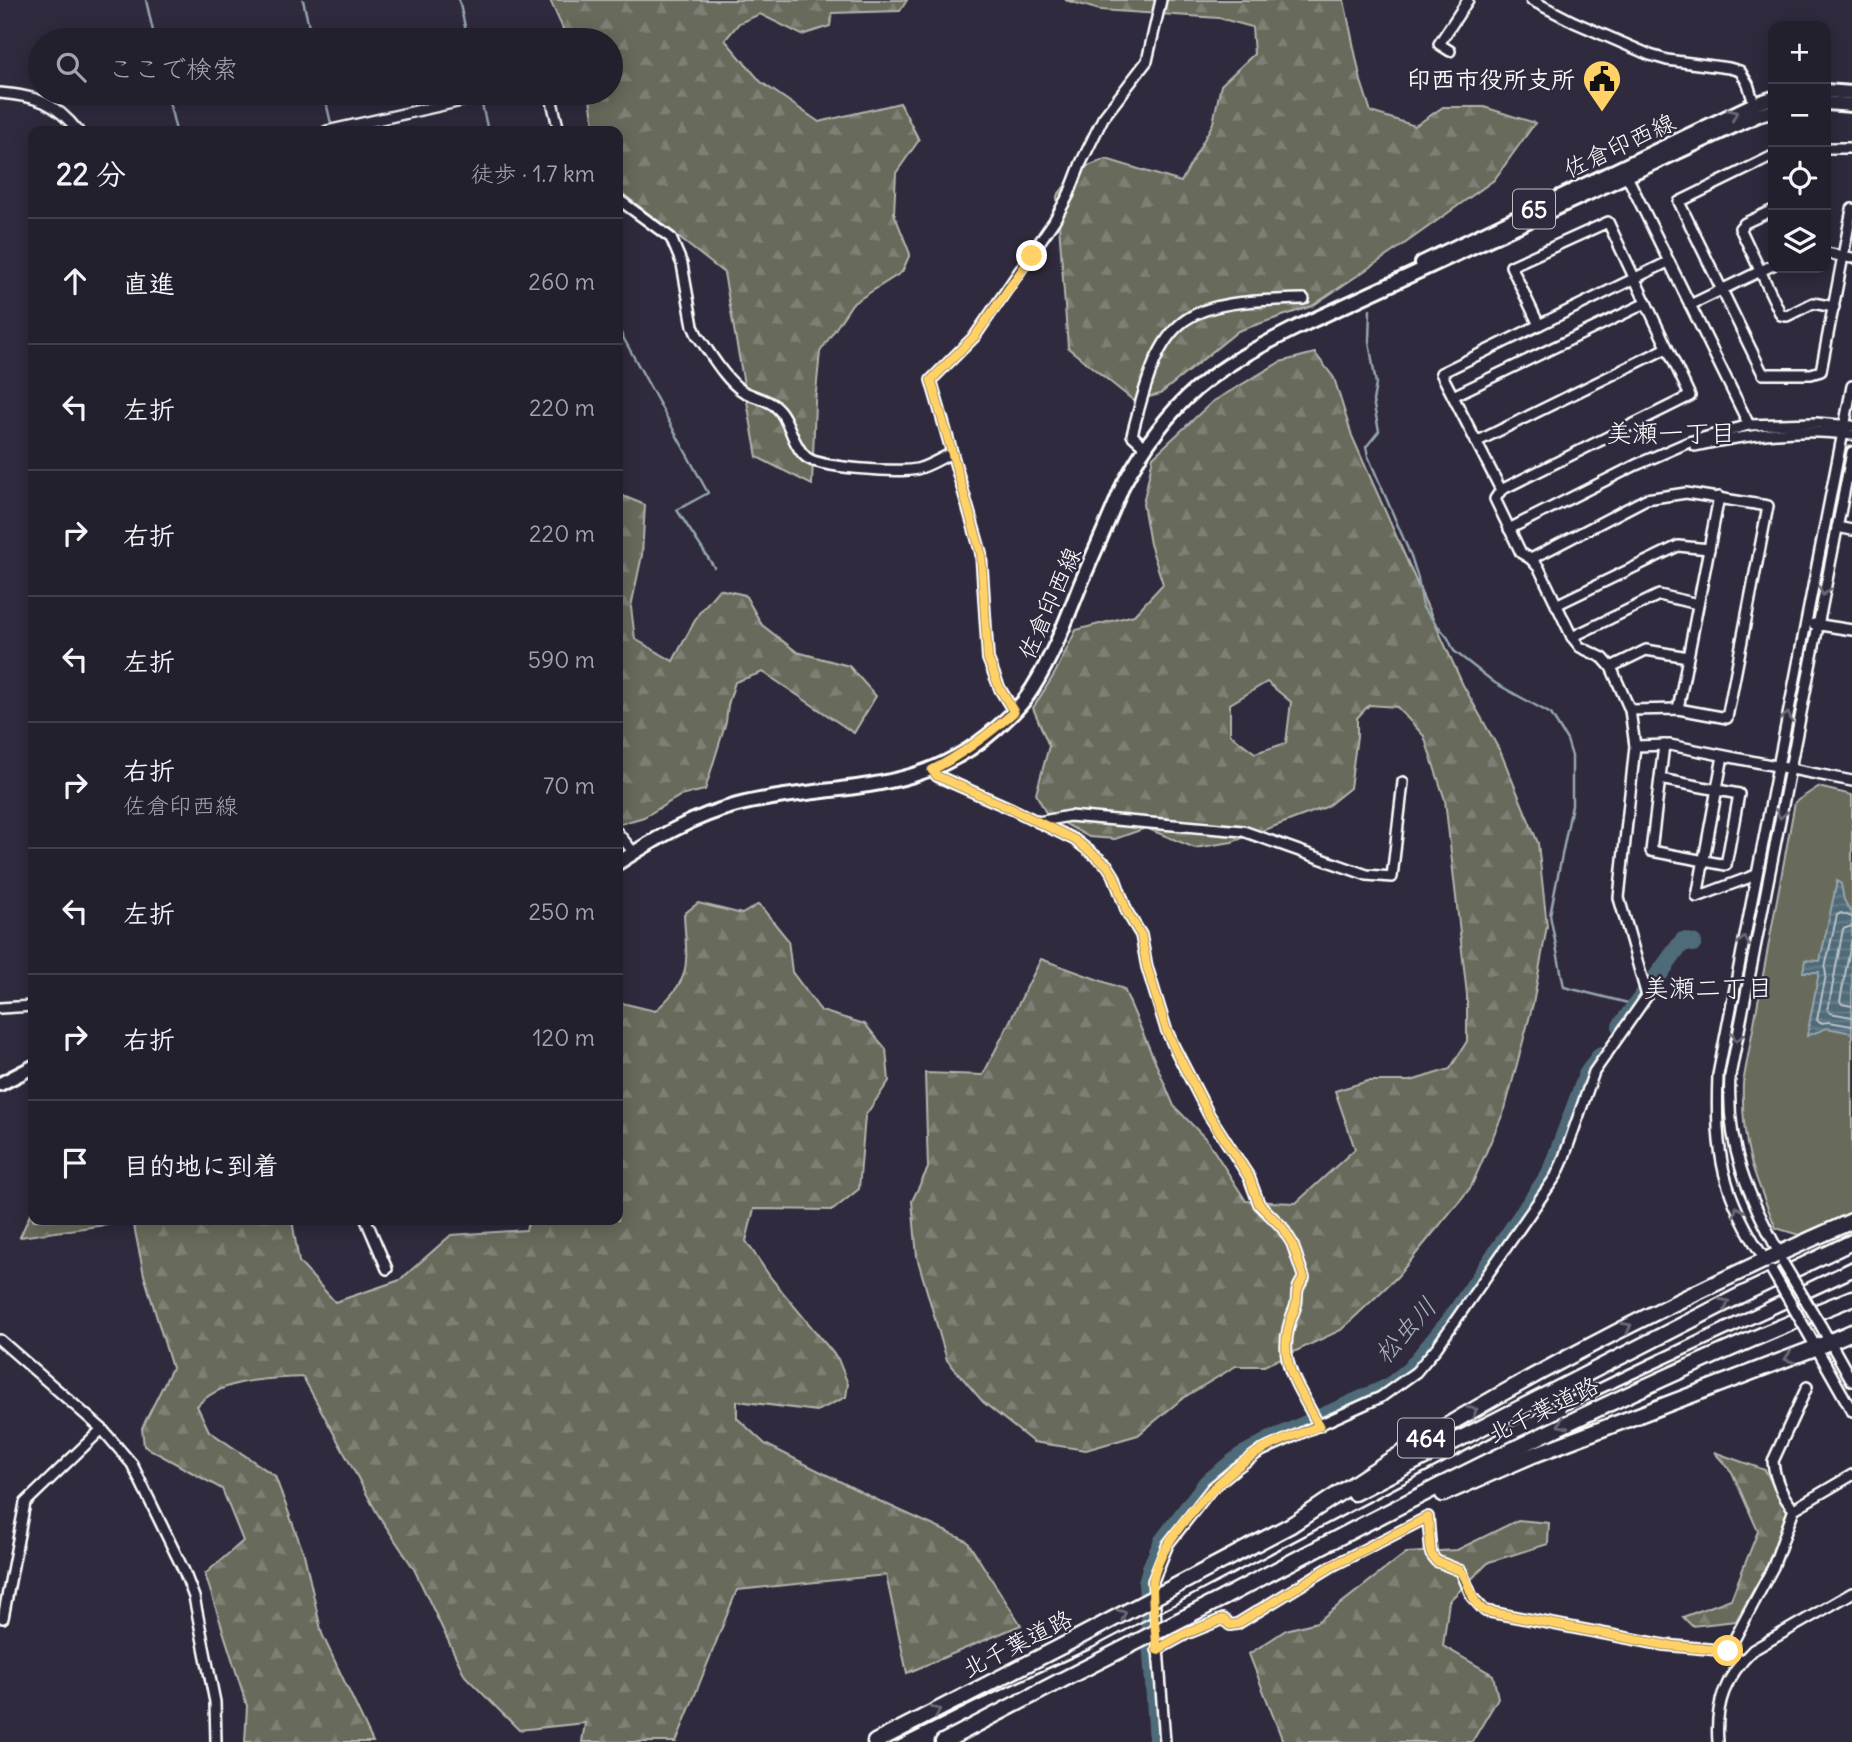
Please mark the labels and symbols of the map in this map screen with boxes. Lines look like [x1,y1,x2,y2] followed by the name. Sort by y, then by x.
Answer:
[1581,58,1623,113] public building icon: 印西市役所支所
[1407,64,1575,94] place label: 印西市役所支所
[1558,106,1680,184] street label: 佐倉印西線
[1726,108,1738,122] one-way arrow
[1513,190,1555,229] road number: 65
[1016,240,1047,271] route end
[1606,416,1736,449] district label: 美瀬一丁目
[1011,542,1087,664] street label: 佐倉印西線
[1818,585,1833,597] one-way arrow
[1779,711,1794,723] one-way arrow
[1774,808,1789,820] one-way arrow
[1735,935,1750,947] one-way arrow
[1643,971,1773,1004] district label: 美瀬二丁目
[1730,1031,1745,1043] one-way arrow
[1732,1206,1746,1218] one-way arrow
[1367,1290,1443,1370] water label: 松虫川
[1718,1298,1730,1312] one-way arrow
[1620,1321,1632,1335] one-way arrow
[1783,1349,1795,1363] one-way arrow
[1482,1369,1604,1449] street label: 北千葉道路
[1466,1406,1478,1419] one-way arrow
[1557,1416,1569,1430] one-way arrow
[1398,1418,1454,1457] road number: 464
[957,1602,1077,1684] street label: 北千葉道路
[1115,1609,1127,1622] one-way arrow
[1712,1635,1743,1666] route start
[928,1705,941,1719] one-way arrow

